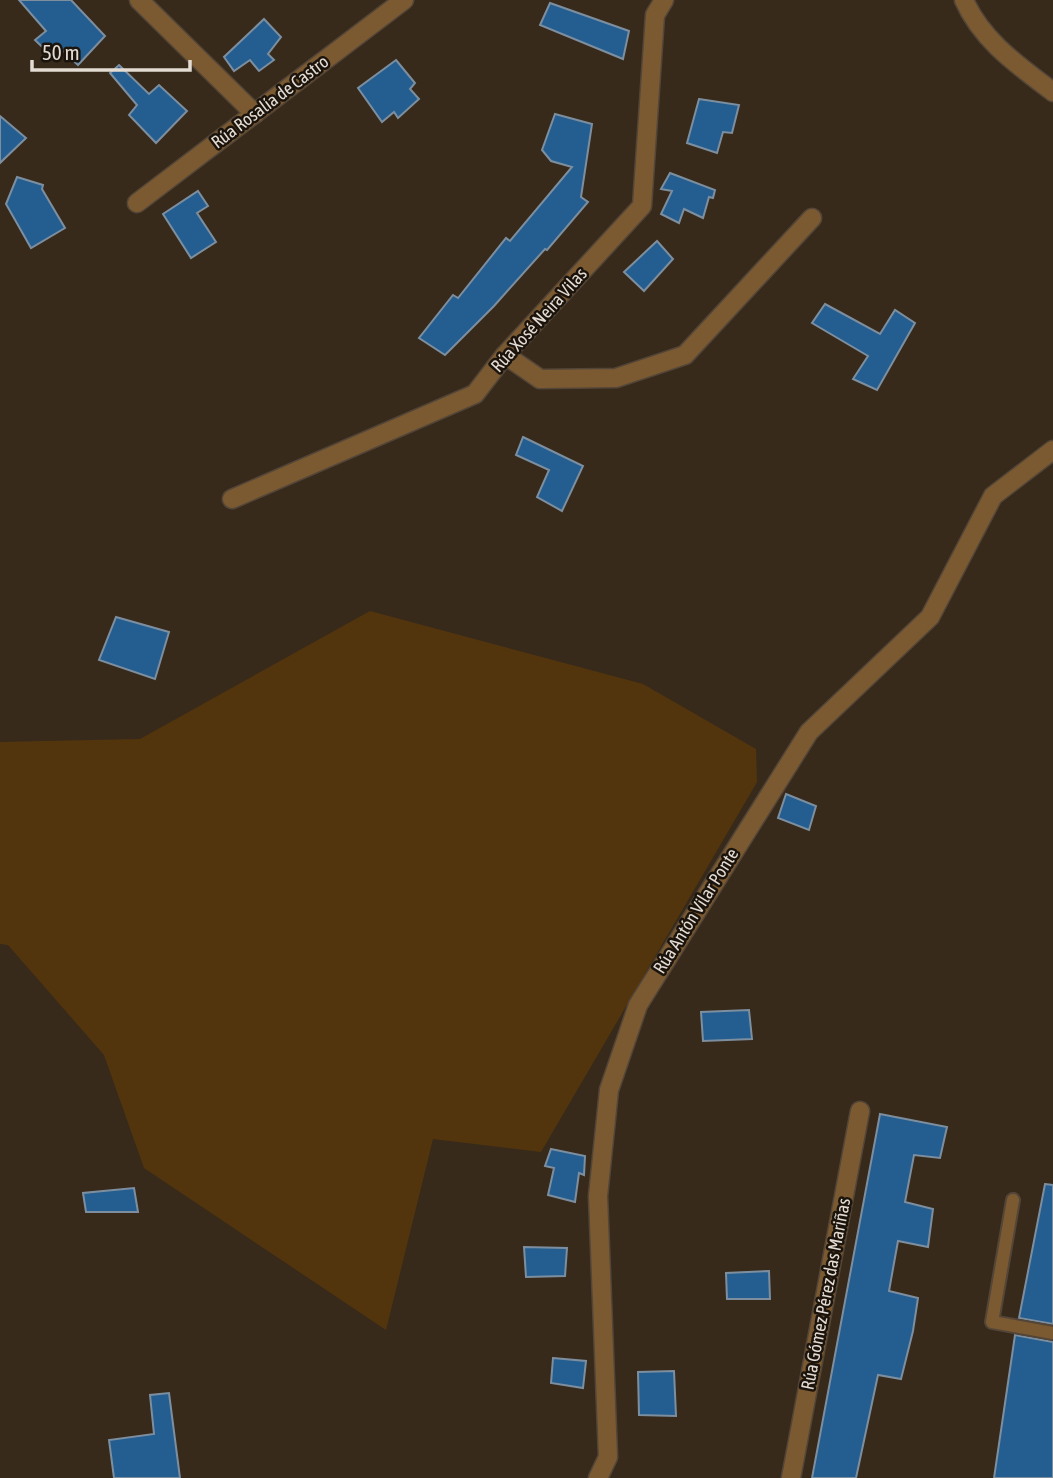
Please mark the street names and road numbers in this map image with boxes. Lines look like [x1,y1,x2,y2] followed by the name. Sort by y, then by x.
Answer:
[207,51,332,153] street label: Rúa Rosalía de Castro
[486,263,591,376] street label: Rúa Xosé Neira Vilas
[649,844,743,977] street label: Rúa Antón Vilar Ponte
[797,1196,854,1392] street label: Rúa Gómez Pérez das Mariñas

